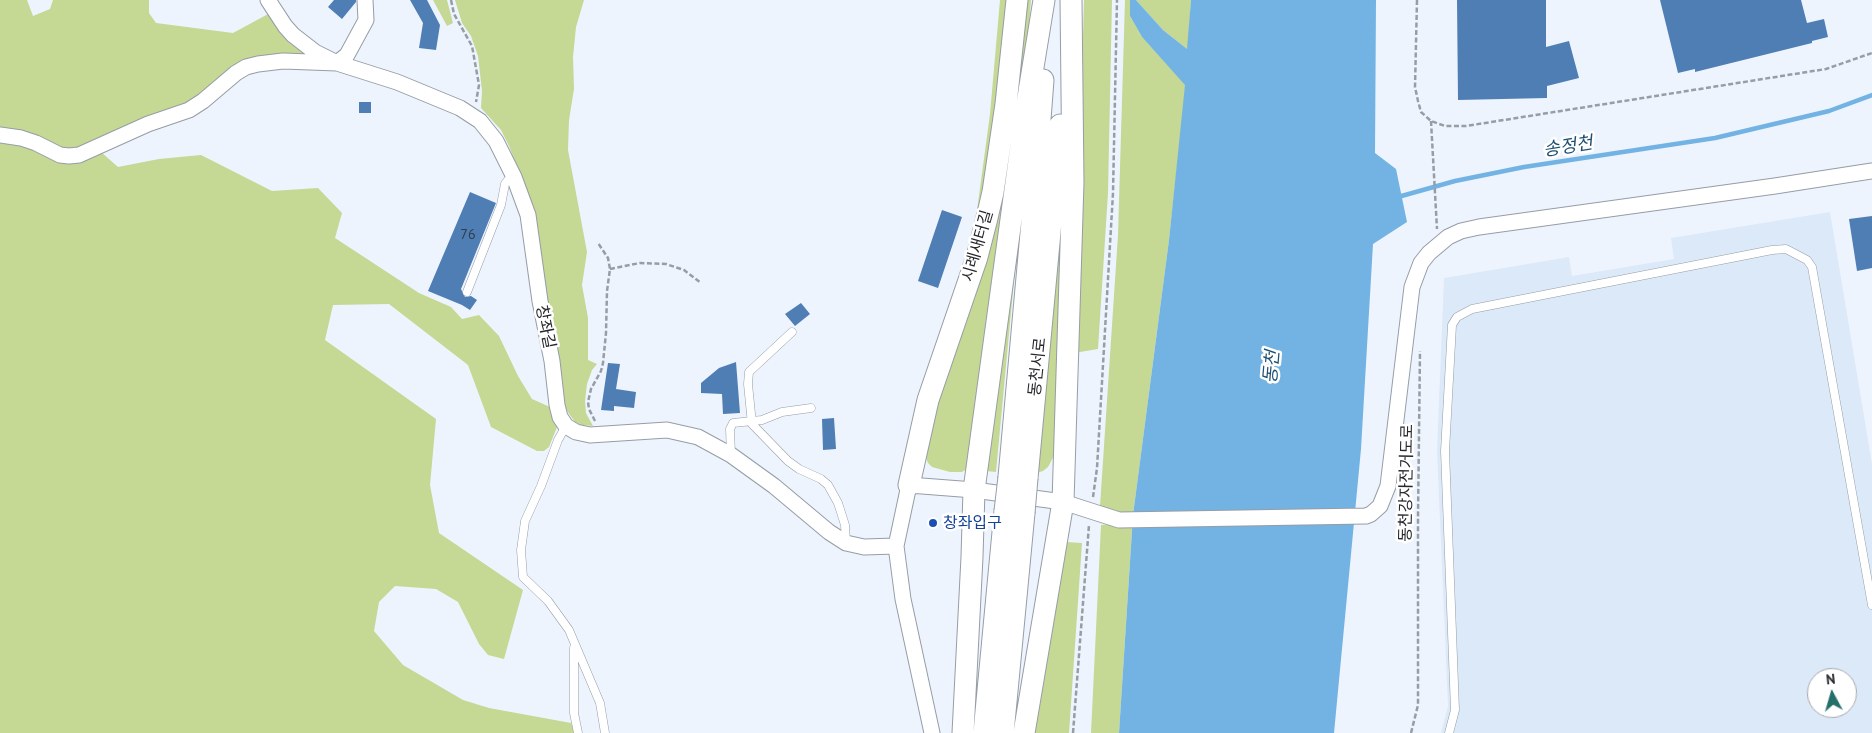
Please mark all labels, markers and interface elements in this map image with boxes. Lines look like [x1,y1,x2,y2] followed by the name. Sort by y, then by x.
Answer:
[1542,132,1594,162] water label: 송정천
[959,208,997,284] street label: 시례새터길
[460,227,476,243] house number: 76
[531,303,559,351] street label: 창좌길
[1025,337,1051,397] street label: 동천서로
[1260,350,1284,384] water label: 동천
[1396,424,1418,542] street label: 동천강자전거도로
[943,513,1002,533] place label: 창좌입구
[927,517,939,529] marker: 창좌입구
[1807,668,1857,718] north arrow
[1825,670,1836,689] text: N

